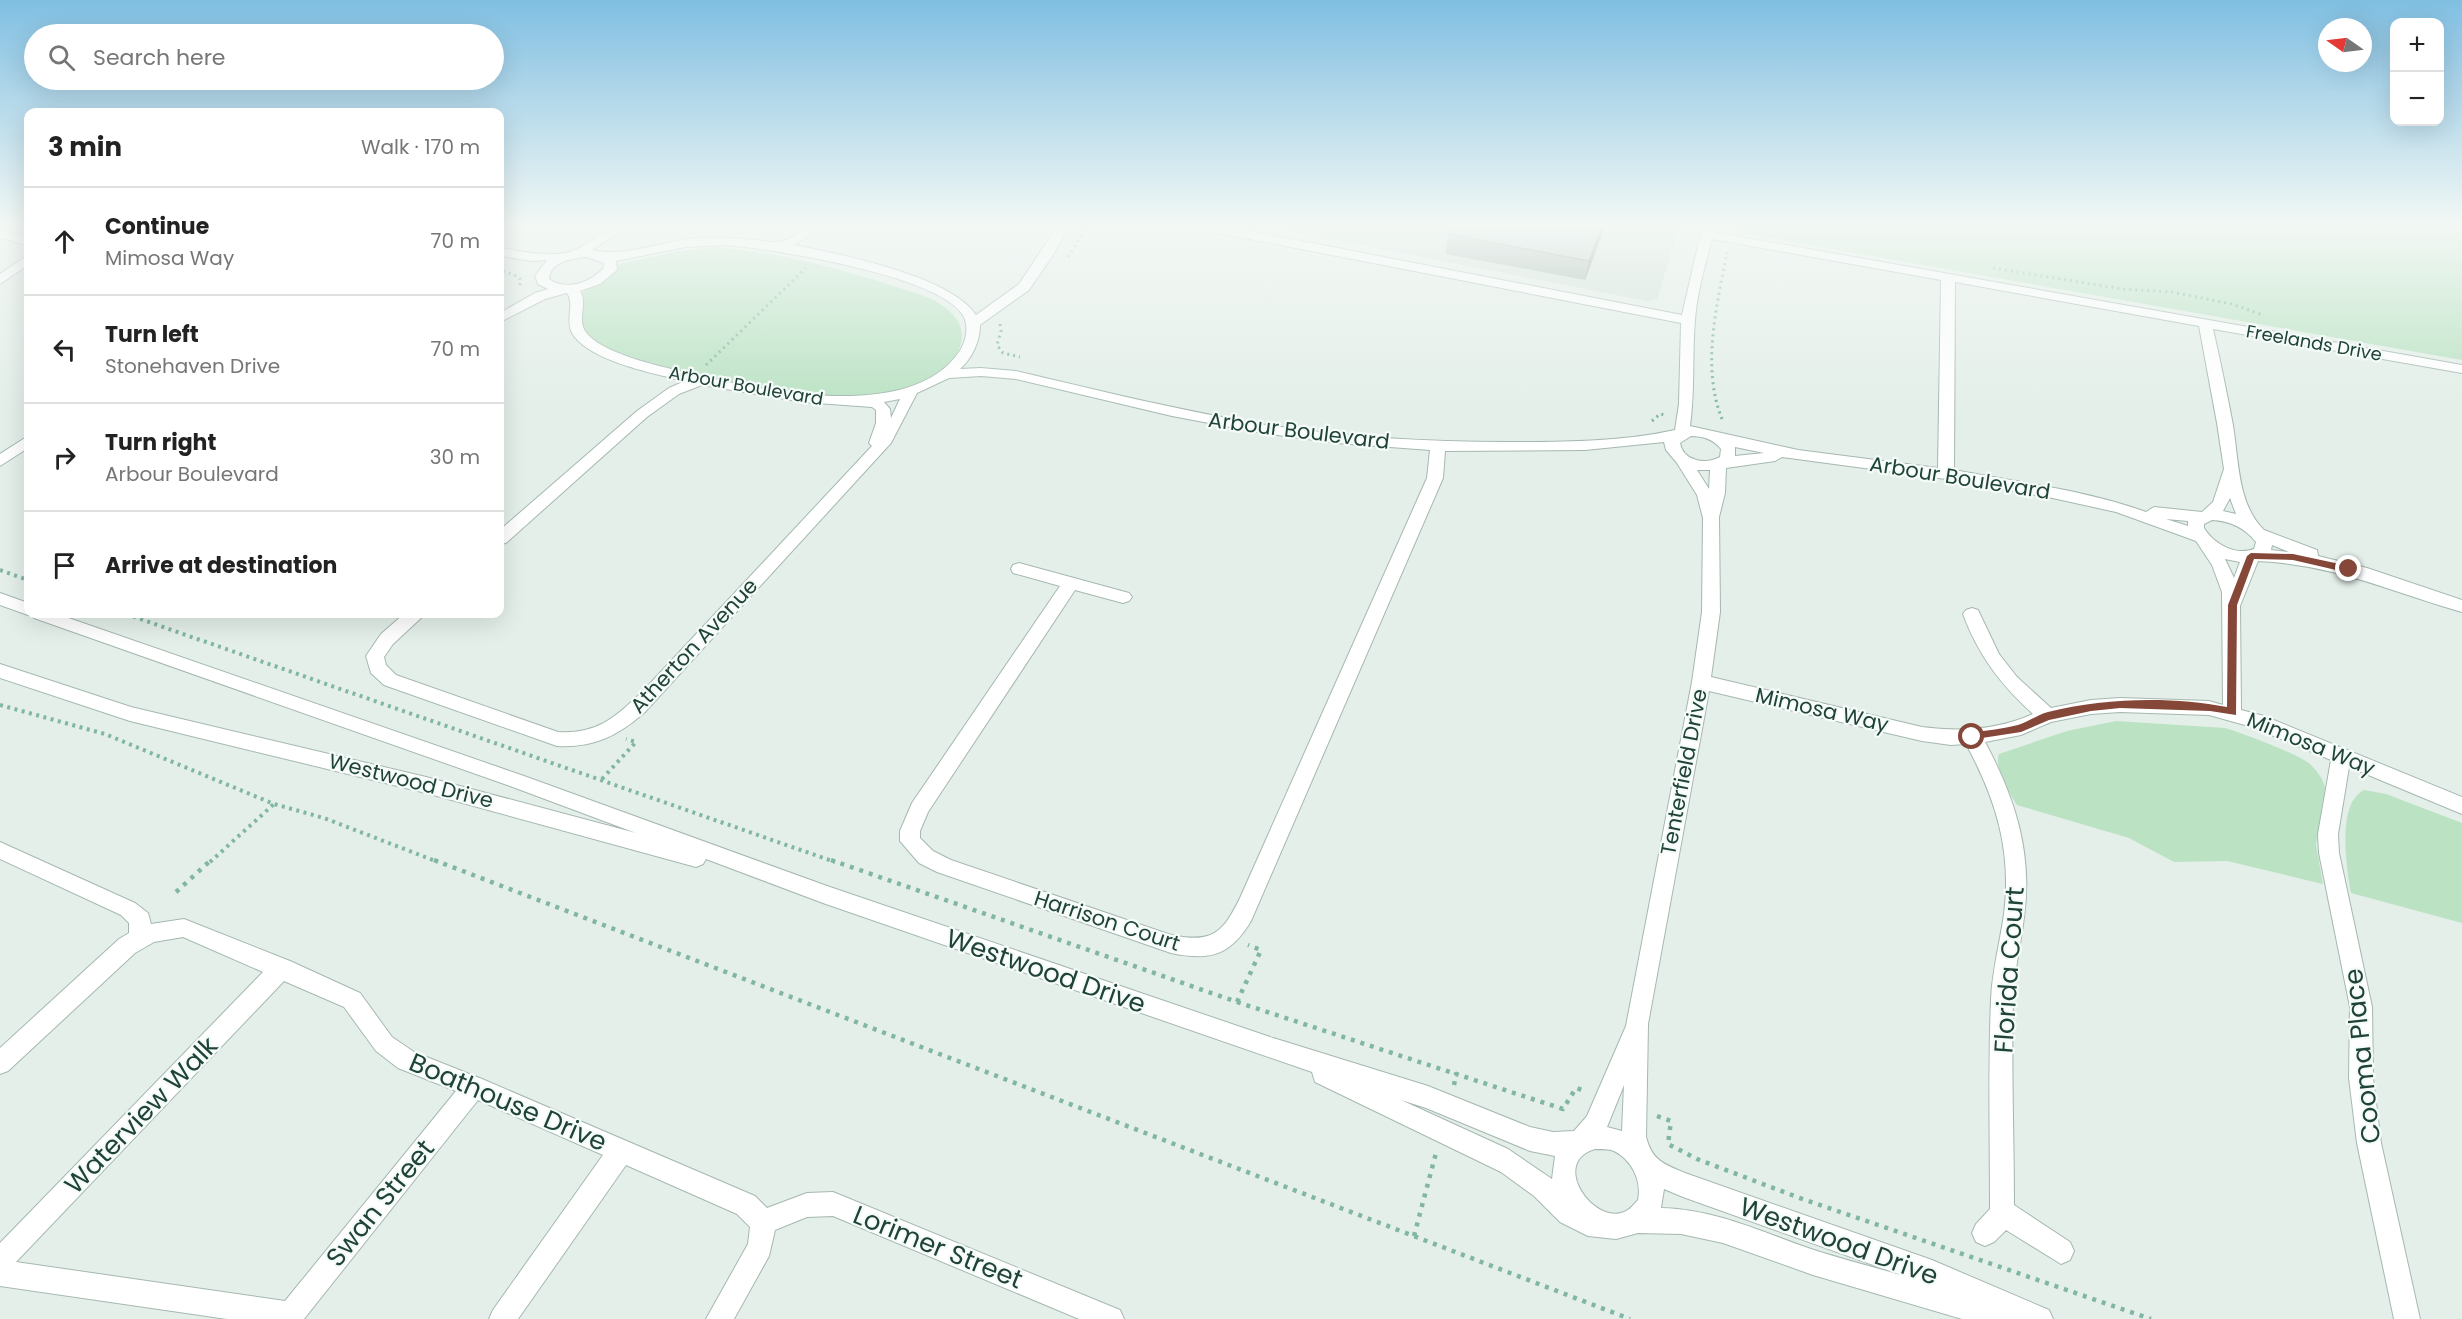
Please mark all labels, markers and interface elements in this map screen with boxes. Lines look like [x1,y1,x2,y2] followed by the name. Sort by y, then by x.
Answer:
[2318,18,2372,72] north arrow
[2390,18,2444,126] map controls
[2390,18,2444,72] button: +
[24,24,504,90] search box
[45,41,78,74] icon: search
[93,42,226,73] text: Search here
[2390,72,2444,126] button: −
[48,129,122,165] text: 3 min
[361,133,480,161] text: Walk · 170 m
[105,211,209,242] text: Continue
[48,225,81,258] icon: ahead
[431,227,480,255] text: 70 m
[105,244,234,272] text: Mimosa Way
[2244,318,2384,367] street label: Freelands Drive
[105,319,199,350] text: Turn left
[48,333,81,366] icon: left
[431,335,480,363] text: 70 m
[105,352,280,380] text: Stonehaven Drive
[667,360,825,411] street label: Arbour Boulevard
[1207,405,1391,456] street label: Arbour Boulevard
[105,427,216,458] text: Turn right
[48,441,81,474] icon: right
[430,443,480,471] text: 30 m
[1868,449,2052,506] street label: Arbour Boulevard
[105,460,279,488] text: Arbour Boulevard
[48,549,81,582] icon: arrive
[105,550,337,581] text: Arrive at destination
[2335,555,2361,581] route end
[623,572,764,720] street label: Atherton Avenue
[1753,680,1892,739] street label: Mimosa Way
[1653,686,1714,858] street label: Tenterfield Drive
[2243,705,2380,782] street label: Mimosa Way
[1958,723,1984,749] route start
[326,746,496,815] street label: Westwood Drive
[1031,883,1184,958] street label: Harrison Court
[1985,886,2033,1054] street label: Florida Court
[941,920,1151,1022] street label: Westwood Drive
[2335,967,2389,1145] street label: Cooma Place
[56,1028,226,1202] street label: Waterview Walk
[404,1044,612,1160] street label: Boathouse Drive
[318,1132,442,1274] street label: Swan Street
[1735,1188,1943,1294] street label: Westwood Drive
[848,1197,1028,1297] street label: Lorimer Street

